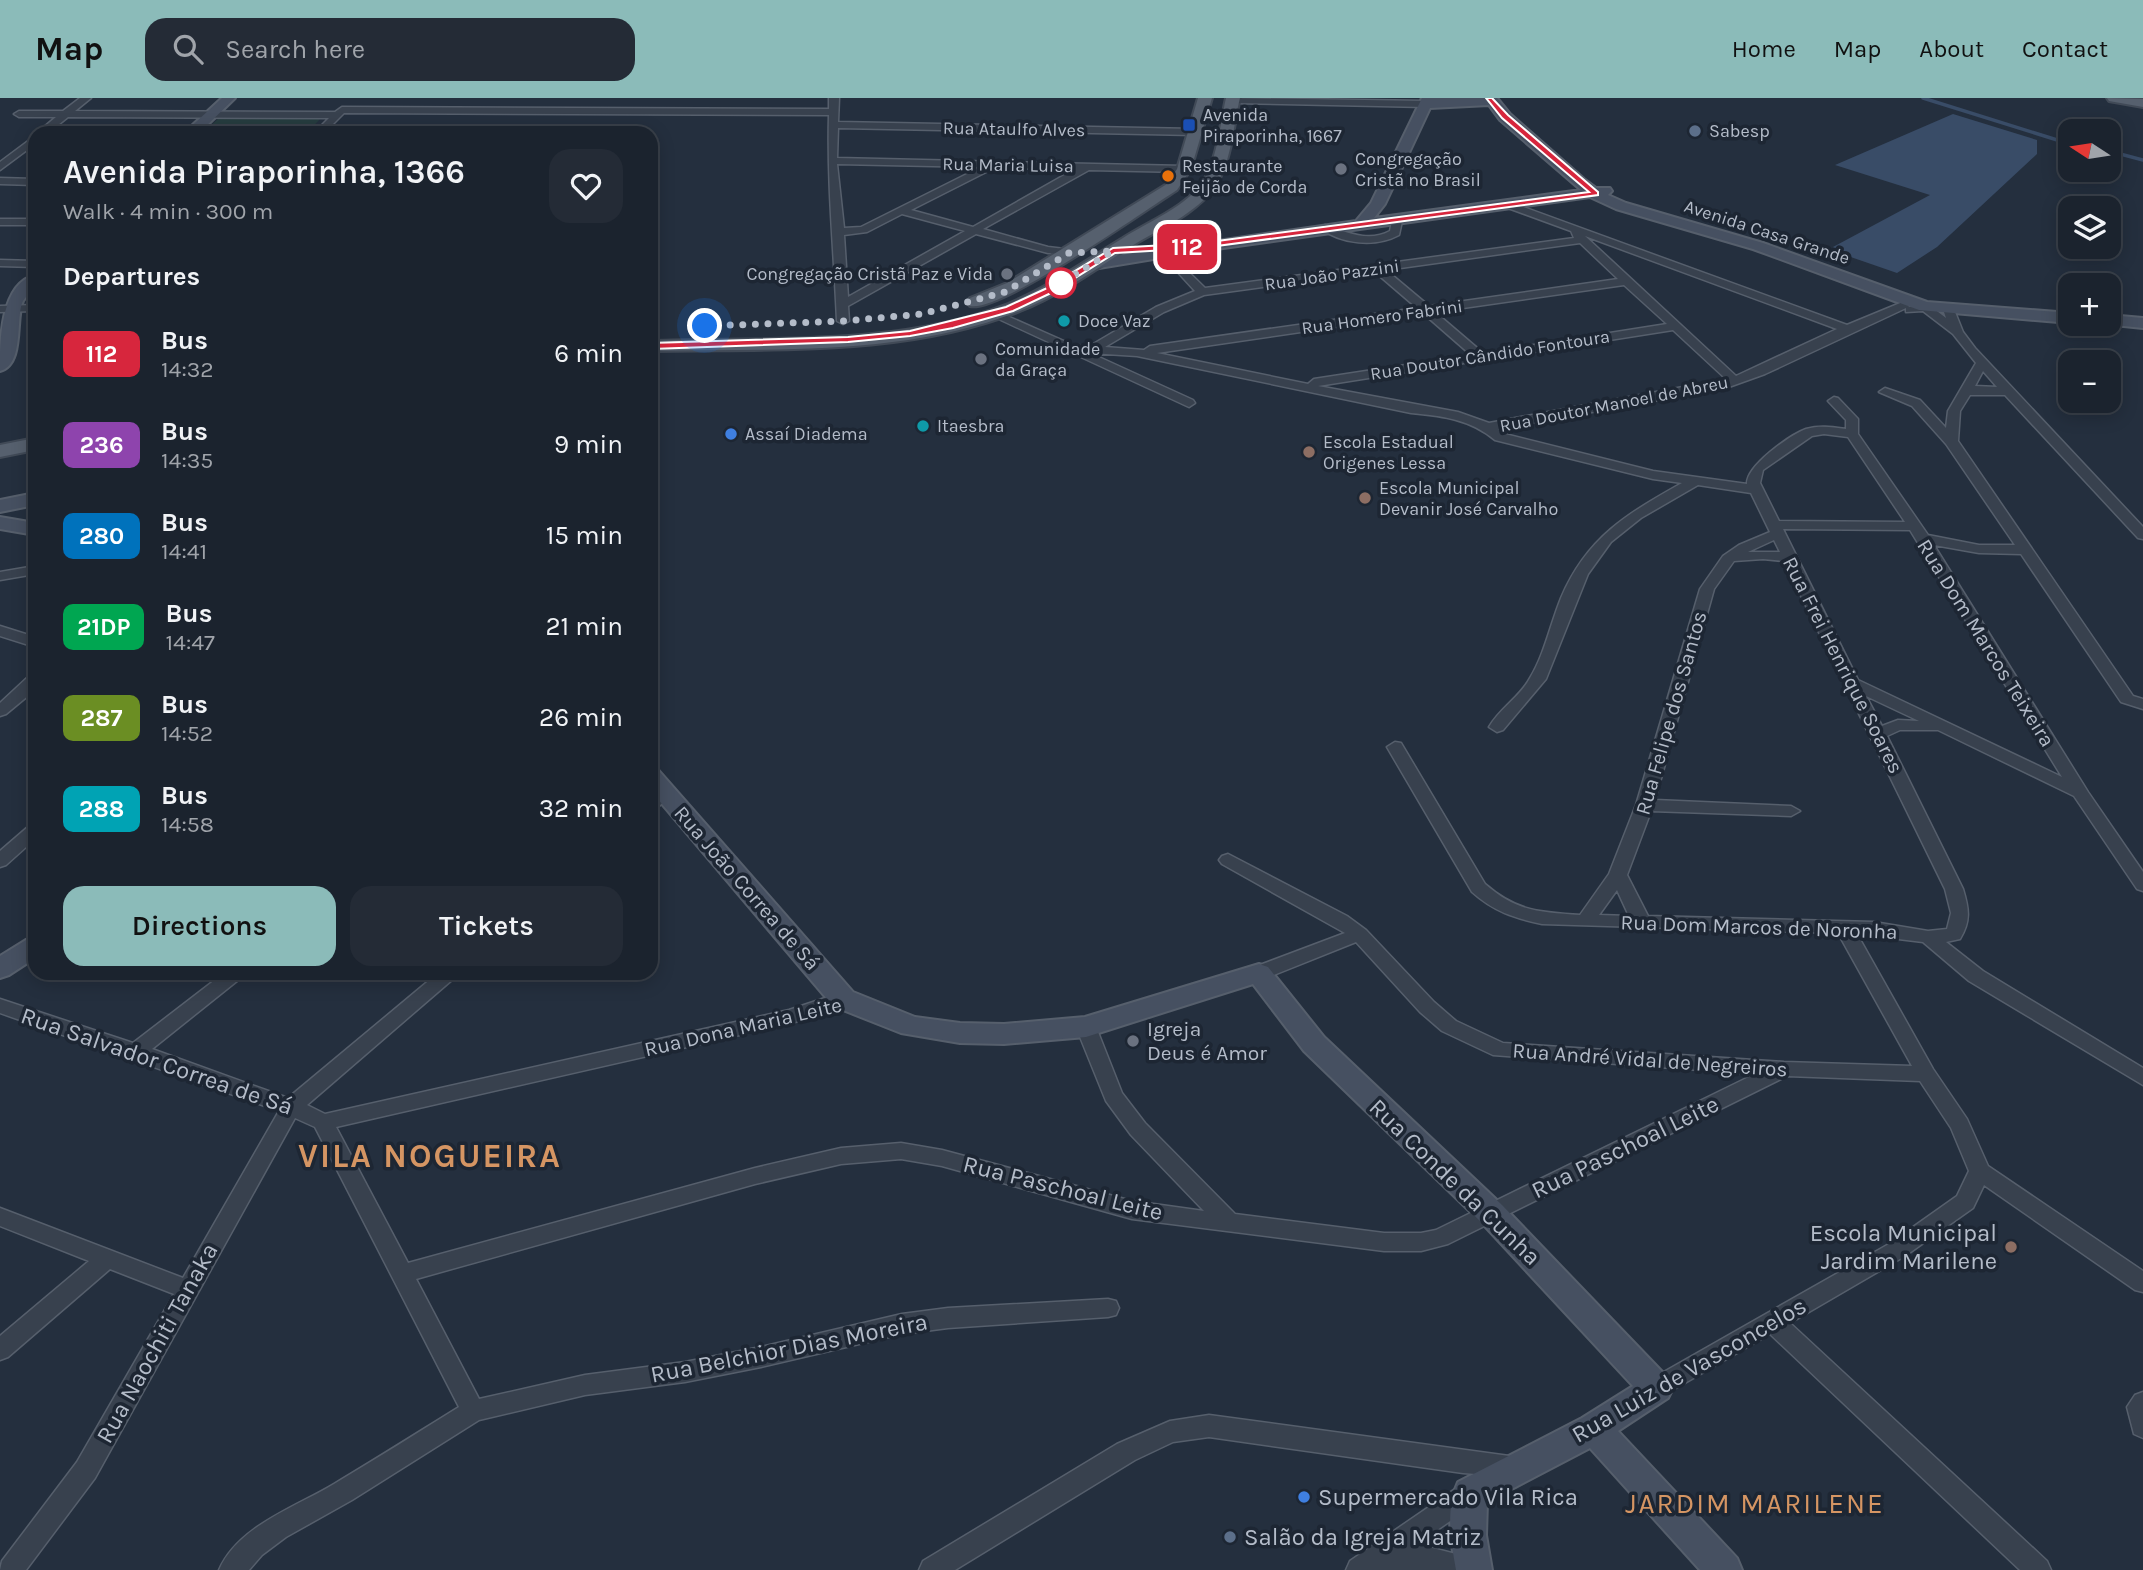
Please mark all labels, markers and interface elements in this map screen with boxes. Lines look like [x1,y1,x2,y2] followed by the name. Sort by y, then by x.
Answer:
[145,18,635,81] search box
[35,30,103,68] text: Map
[169,30,207,68] icon: search
[225,34,365,65] text: Search here
[1732,35,1796,63] text: Home
[1834,35,1881,63] text: Map
[1919,35,1984,63] text: About
[2022,35,2108,63] text: Contact
[1203,104,1342,147] place label: Avenida Piraporinha, 1667
[943,117,1085,141] street label: Rua Ataulfo Alves
[1181,117,1197,133] marker: Avenida Piraporinha, 1667
[2058,119,2121,182] north arrow
[2058,119,2121,413] map controls
[1709,120,1770,142] place label: Sabesp
[1687,123,1703,139] marker: Sabesp
[1355,148,1481,191] place label: Congregação Cristã no Brasil
[549,149,623,223] button: heart
[63,153,465,191] text: Avenida Piraporinha, 1366
[942,153,1074,177] street label: Rua Maria Luisa
[1182,155,1307,198] place label: Restaurante Feijão de Corda
[1333,161,1349,177] marker: Congregação Cristã no Brasil
[1160,168,1176,184] marker: Restaurante Feijão de Corda
[1681,195,1853,269] street label: Avenida Casa Grande
[2058,196,2121,259] button: layers
[63,198,273,225] text: Walk · 4 min · 300 m
[1147,224,1227,270] line badge: 112
[1171,233,1203,261] text: 112
[1263,255,1401,295] street label: Rua João Pazzini
[63,261,200,292] text: Departures
[746,263,993,285] place label: Congregação Cristã Paz e Vida
[999,266,1015,282] marker: Congregação Cristã Paz e Vida
[1046,268,1076,298] unlabelled marker
[2058,273,2121,336] button: +
[1300,295,1464,339] street label: Rua Homero Fabrini
[687,308,722,343] your location
[1078,310,1151,332] place label: Doce Vaz
[1056,313,1072,329] marker: Doce Vaz
[161,325,208,356] text: Bus
[1369,325,1611,385] street label: Rua Doutor Cândido Fontoura
[554,338,623,369] text: 6 min
[995,338,1100,381] place label: Comunidade da Graça
[86,340,117,368] text: 112
[2058,350,2121,413] button: −
[973,351,989,367] marker: Comunidade da Graça
[161,356,214,383] text: 14:32
[1498,371,1730,437] street label: Rua Doutor Manoel de Abreu
[937,415,1005,437] place label: Itaesbra
[161,416,208,447] text: Bus
[915,418,931,434] marker: Itaesbra
[745,423,868,445] place label: Assaí Diadema
[723,426,739,442] marker: Assaí Diadema
[554,429,623,460] text: 9 min
[79,431,124,459] text: 236
[1323,431,1454,474] place label: Escola Estadual Origenes Lessa
[1301,444,1317,460] marker: Escola Estadual Origenes Lessa
[161,447,213,474] text: 14:35
[1379,477,1558,520] place label: Escola Municipal Devanir José Carvalho
[1357,490,1373,506] marker: Escola Municipal Devanir José Carvalho
[161,507,208,538] text: Bus
[546,520,623,551] text: 15 min
[79,522,124,550] text: 280
[1912,535,2060,751] street label: Rua Dom Marcos Teixeira
[161,538,207,565] text: 14:41
[1778,553,1908,777] street label: Rua Frei Henrique Soares
[165,598,212,629] text: Bus
[1630,608,1712,818] street label: Rua Felipe dos Santos
[545,611,623,642] text: 21 min
[77,613,130,641] text: 21DP
[165,629,215,656] text: 14:47
[161,689,208,720] text: Bus
[539,702,623,733] text: 26 min
[81,704,122,732] text: 287
[161,720,213,747] text: 14:52
[161,780,208,811] text: Bus
[539,793,623,824] text: 32 min
[79,795,124,823] text: 288
[669,801,825,975] street label: Rua João Correa de Sá
[161,811,214,838] text: 14:58
[63,886,336,966] button: Directions
[350,886,623,966] button: Tickets
[1620,910,1898,944] street label: Rua Dom Marcos de Noronha
[642,993,844,1061] street label: Rua Dona Maria Leite
[17,1001,297,1121] street label: Rua Salvador Correa de Sá
[1147,1017,1267,1065] place label: Igreja Deus é Amor
[1125,1033,1141,1049] marker: Igreja Deus é Amor
[1512,1038,1788,1082] street label: Rua André Vidal de Negreiros
[1527,1090,1723,1204] street label: Rua Paschoal Leite
[1364,1093,1546,1271] street label: Rua Conde da Cunha
[298,1137,562,1175] district label: VILA NOGUEIRA
[960,1150,1166,1226] street label: Rua Paschoal Leite
[1810,1219,1997,1275] place label: Escola Municipal Jardim Marilene
[90,1238,224,1448] street label: Rua Naochiti Tanaka
[2003,1239,2019,1255] marker: Escola Municipal Jardim Marilene
[1567,1291,1811,1449] street label: Rua Luiz de Vasconcelos
[648,1307,930,1389] street label: Rua Belchior Dias Moreira
[1318,1483,1578,1511] place label: Supermercado Vila Rica
[1625,1487,1885,1520] district label: JARDIM MARILENE
[1296,1489,1312,1505] marker: Supermercado Vila Rica
[1244,1523,1481,1551] place label: Salão da Igreja Matriz
[1222,1529,1238,1545] marker: Salão da Igreja Matriz

